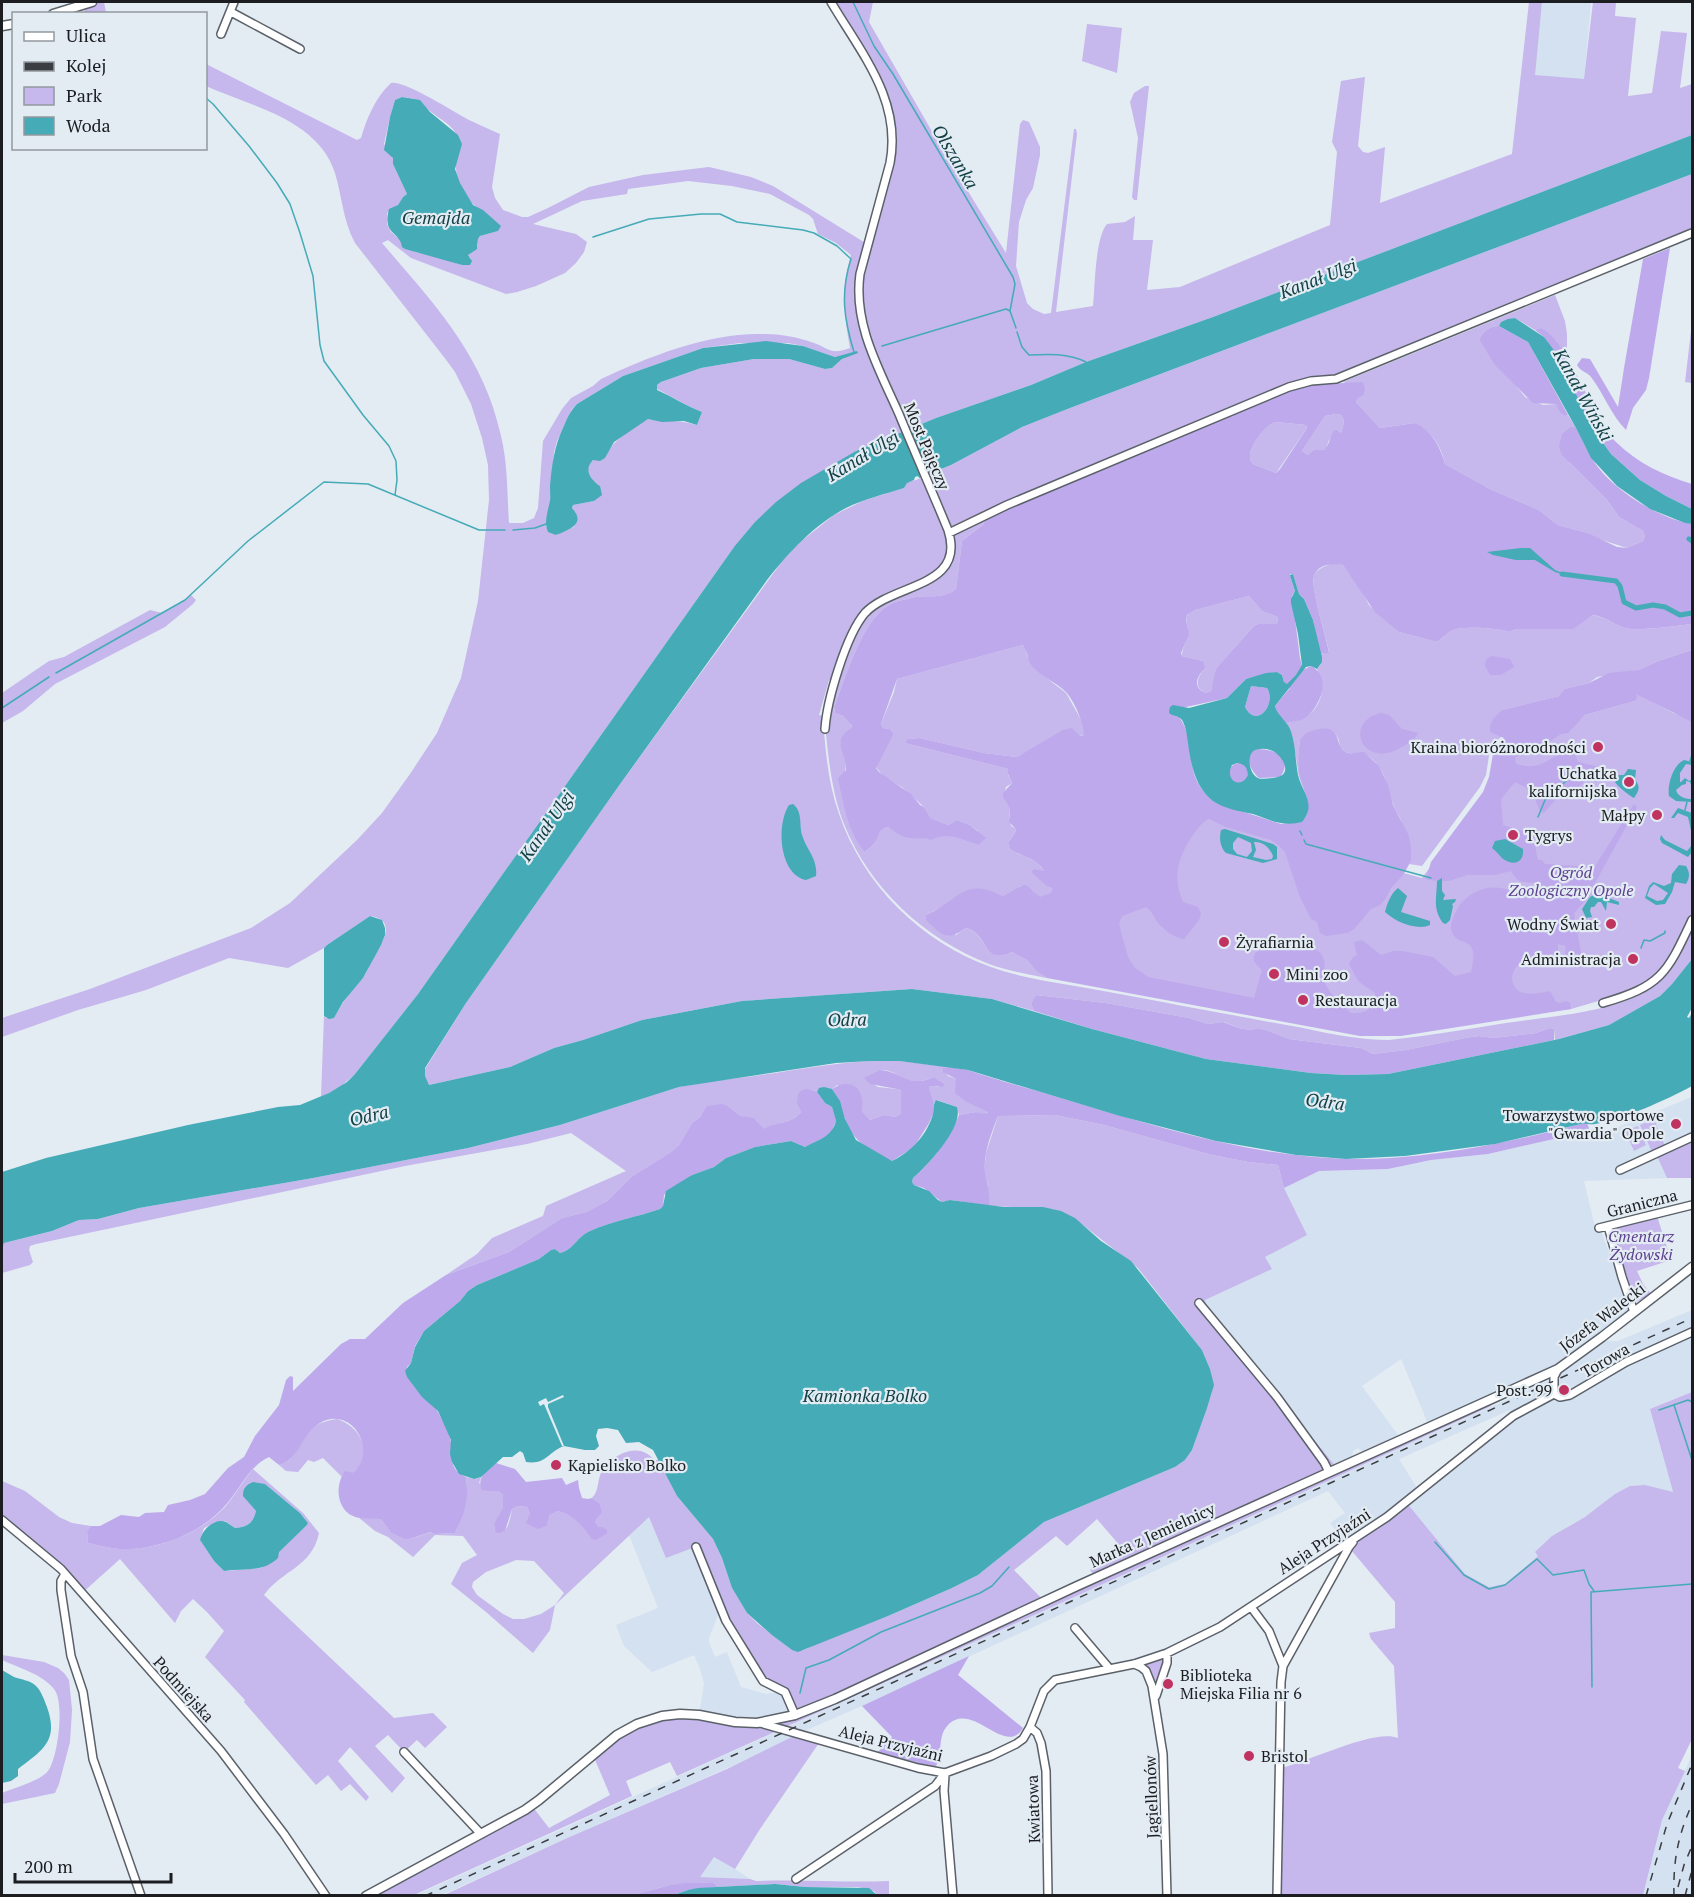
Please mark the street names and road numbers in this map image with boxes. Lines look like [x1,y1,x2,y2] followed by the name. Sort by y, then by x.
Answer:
[899,399,956,494] street label: Most Pajęczy
[1604,1184,1680,1222] street label: Graniczna
[1554,1277,1650,1357] street label: Józefa Walecki
[1577,1337,1633,1383] street label: Torowa
[1086,1497,1219,1572] street label: Marka z Jemielnicy
[1273,1503,1375,1579] street label: Aleja Przyjaźni
[149,1651,219,1727] street label: Podmiejska
[837,1719,946,1767] street label: Aleja Przyjaźni
[1139,1755,1163,1839] street label: Jagiellonów
[1021,1774,1045,1844] street label: Kwiatowa

